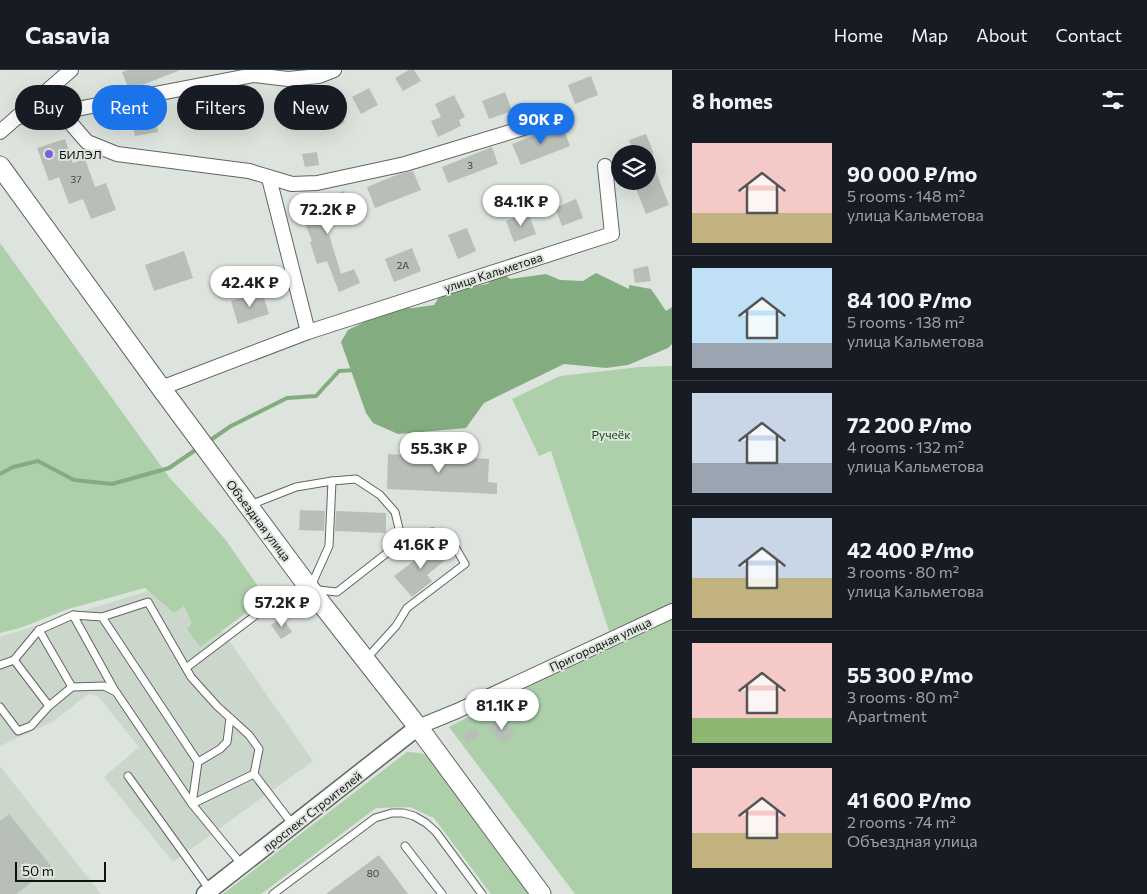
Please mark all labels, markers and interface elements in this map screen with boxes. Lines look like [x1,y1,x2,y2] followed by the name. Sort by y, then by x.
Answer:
[25,20,110,49] text: Casavia
[834,24,883,46] text: Home
[911,24,948,46] text: Map
[976,24,1028,46] text: About
[1056,24,1122,46] text: Contact
[15,85,82,130] chip: Buy
[92,85,167,130] chip: Rent
[177,85,264,130] chip: Filters
[274,85,347,130] chip: New
[1099,86,1127,114] icon: filters
[692,88,773,113] text: 8 homes
[506,102,576,145] pin: 90K ₽
[518,109,564,128] text: 90K ₽
[611,145,656,190] map controls
[611,145,656,190] button: layers
[59,147,102,161] place label: БИЛЭЛ
[43,148,55,160] marker: БИЛЭЛ
[467,159,473,171] house number: 3
[847,161,977,186] text: 90 000 ₽/mo
[732,163,792,223] icon: home
[71,173,81,185] house number: 37
[475,184,567,227] pin: 84.1K ₽
[847,186,965,205] text: 5 rooms · 148 m²
[494,191,548,210] text: 84.1K ₽
[282,192,374,235] pin: 72.2K ₽
[300,199,356,218] text: 72.2K ₽
[847,205,984,224] text: улица Кальметова
[442,249,544,295] street label: улица Кальметова
[397,259,409,271] house number: 2А
[204,266,296,308] pin: 42.4K ₽
[221,272,279,291] text: 42.4K ₽
[847,287,972,312] text: 84 100 ₽/mo
[732,288,792,348] icon: home
[847,312,965,331] text: 5 rooms · 138 m²
[847,331,984,350] text: улица Кальметова
[847,412,972,437] text: 72 200 ₽/mo
[732,413,792,473] icon: home
[591,427,631,441] park label: Ручеёк
[393,432,485,474] pin: 55.3K ₽
[847,437,964,456] text: 4 rooms · 132 m²
[411,438,467,457] text: 55.3K ₽
[847,456,984,475] text: улица Кальметова
[224,477,294,563] street label: Объездная улица
[375,528,467,570] pin: 41.6K ₽
[393,534,449,553] text: 41.6K ₽
[847,537,974,562] text: 42 400 ₽/mo
[732,538,792,598] icon: home
[847,562,959,581] text: 3 rooms · 80 m²
[847,581,984,600] text: улица Кальметова
[236,586,328,628] pin: 57.2K ₽
[255,592,309,611] text: 57.2K ₽
[547,614,653,674] street label: Пригородная улица
[847,662,973,687] text: 55 300 ₽/mo
[732,663,792,723] icon: home
[847,687,959,706] text: 3 rooms · 80 m²
[456,688,548,731] pin: 81.1K ₽
[476,695,528,714] text: 81.1K ₽
[847,706,927,725] text: Apartment
[260,768,364,854] street label: проспект Строителей
[847,787,971,812] text: 41 600 ₽/mo
[732,788,792,848] icon: home
[847,812,956,831] text: 2 rooms · 74 m²
[847,831,978,850] text: Объездная улица
[15,859,106,882] scale bar
[22,862,54,879] text: 50 m
[367,867,379,879] house number: 80

